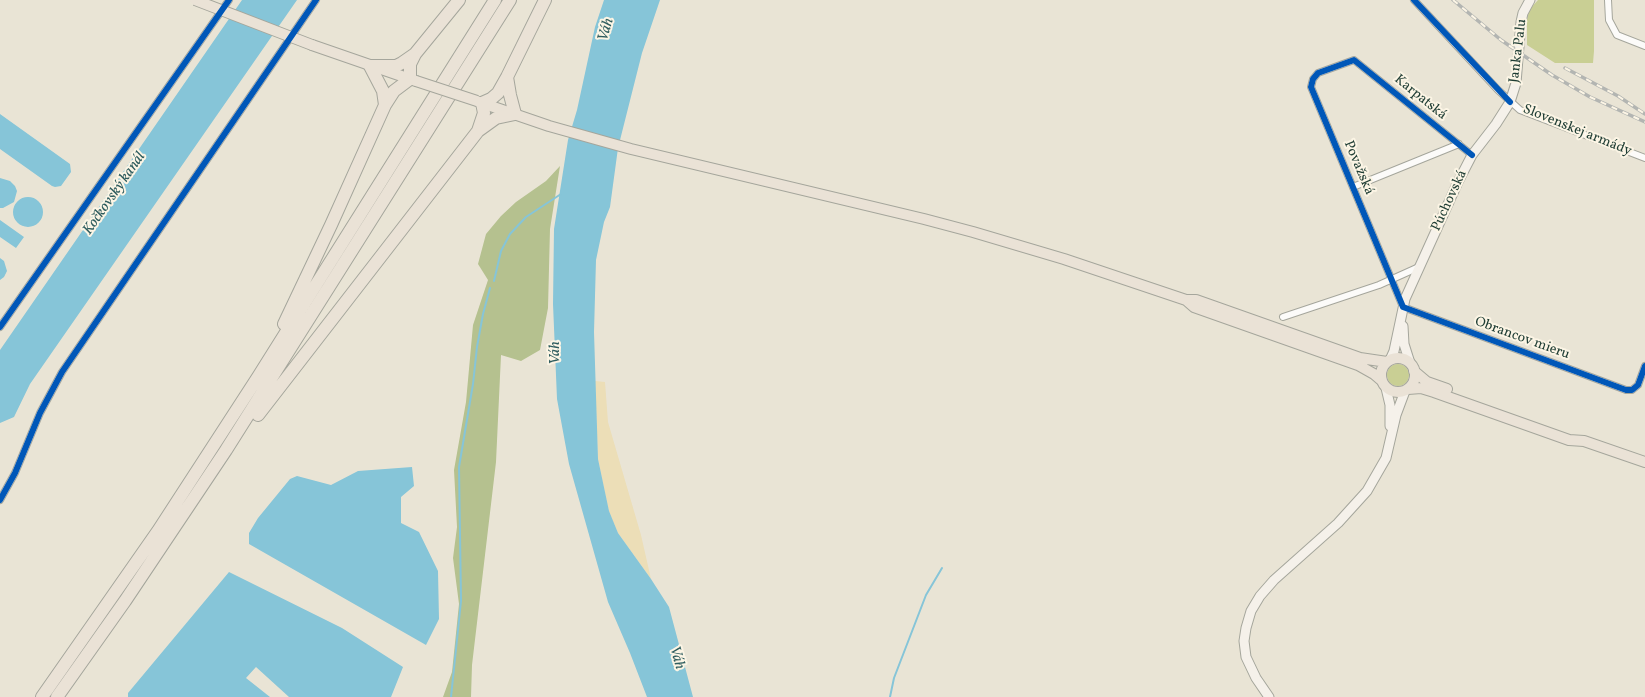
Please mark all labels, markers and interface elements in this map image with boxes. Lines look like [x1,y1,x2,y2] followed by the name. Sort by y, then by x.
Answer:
[595,16,619,44] water label: Váh
[1507,18,1531,84] street label: Janka Palu
[1390,72,1450,124] street label: Karpatská
[1520,101,1634,161] street label: Slovenskej armády
[1339,138,1377,198] street label: Považská
[80,149,150,239] water label: Kočkovský kanál
[1429,168,1471,234] street label: Púchovská
[1472,314,1572,364] street label: Obrancov mieru
[547,341,565,365] water label: Váh
[664,644,688,672] water label: Váh

